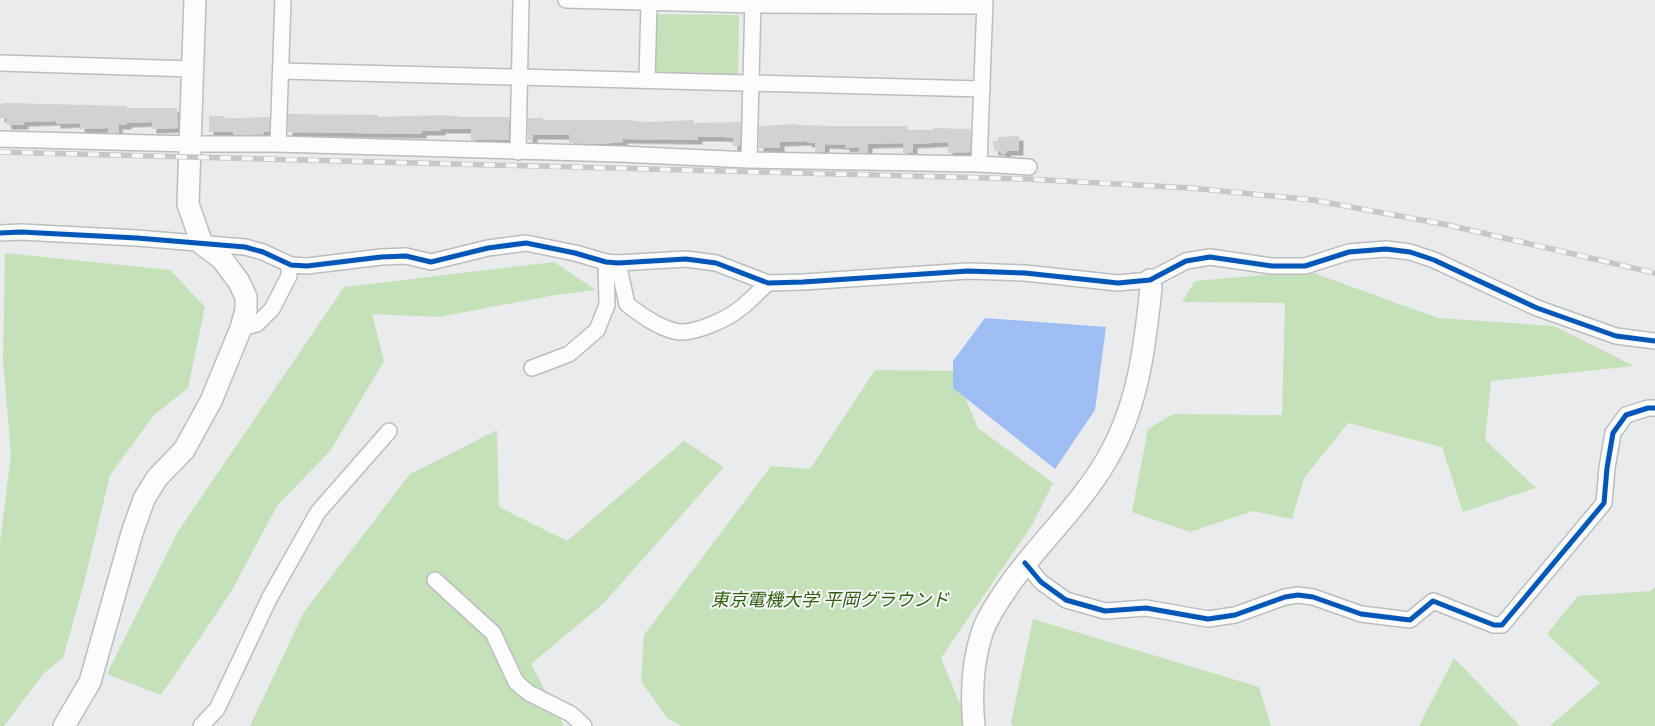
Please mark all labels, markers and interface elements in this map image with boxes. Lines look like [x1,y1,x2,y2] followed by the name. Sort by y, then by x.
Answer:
[711,587,950,611] park label: 東京電機大学 平岡グラウンド

